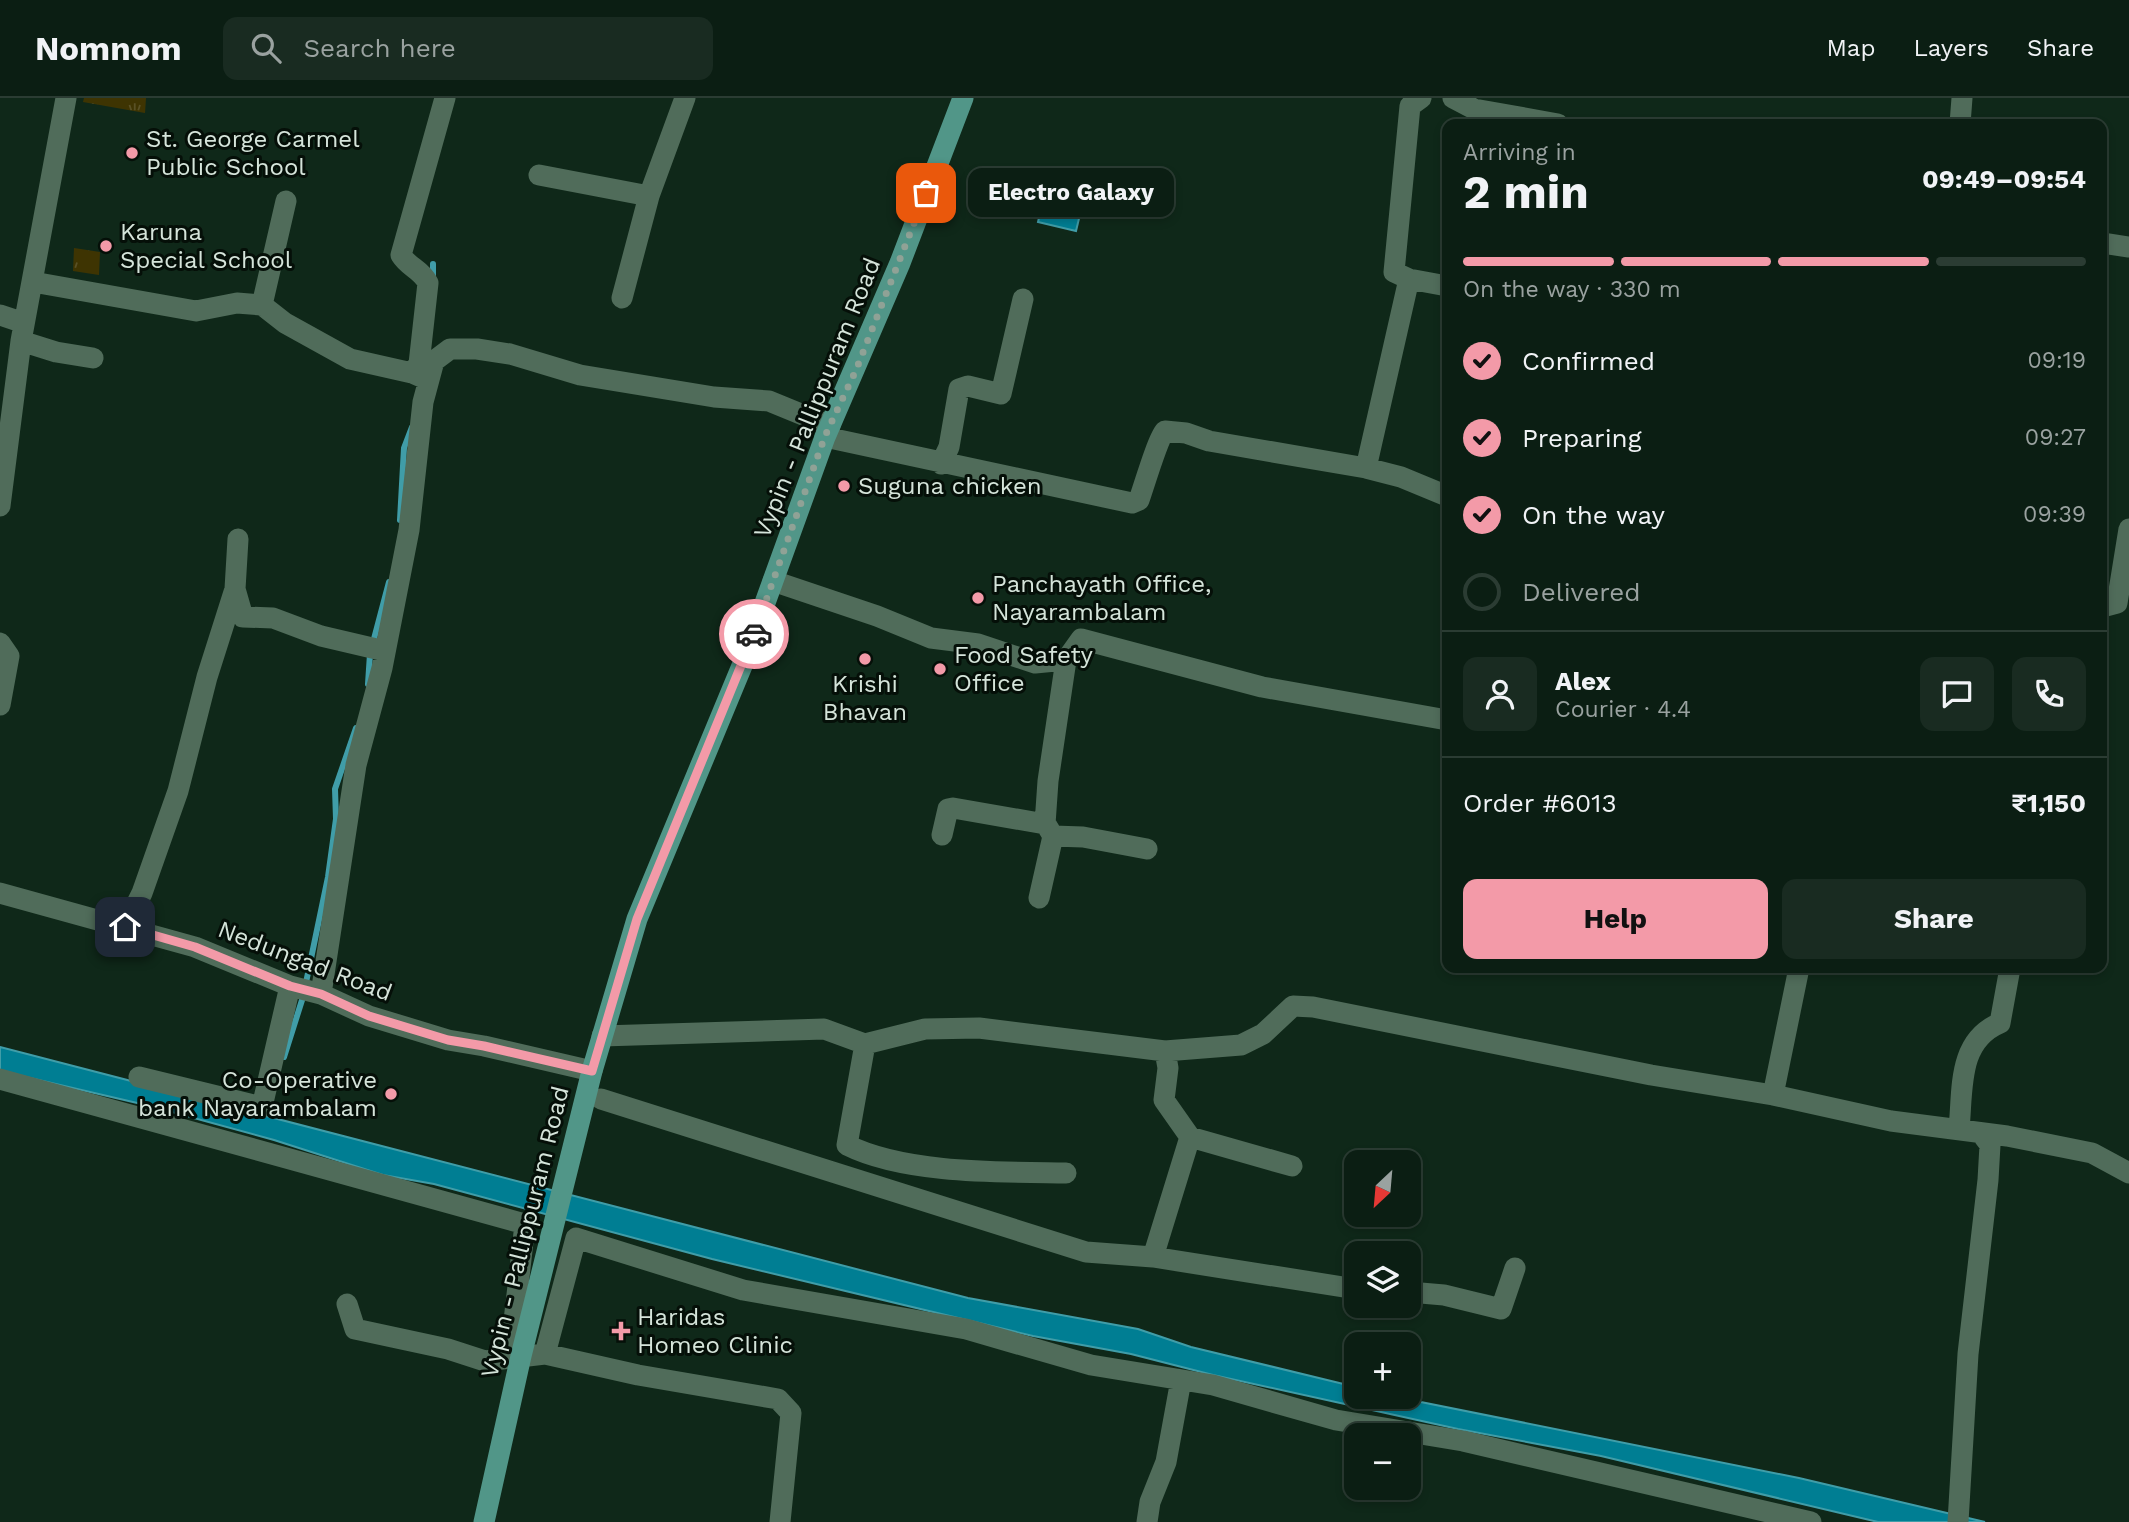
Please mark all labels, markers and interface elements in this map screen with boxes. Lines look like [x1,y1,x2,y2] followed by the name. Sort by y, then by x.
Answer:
[223,17,713,80] search box
[35,29,181,68] text: Nomnom
[247,29,285,67] icon: search
[303,33,456,63] text: Search here
[1827,34,1875,62] text: Map
[1913,34,1989,62] text: Layers
[2027,34,2094,62] text: Share
[146,125,360,181] place label: St. George Carmel Public School
[1463,139,1576,166] text: Arriving in
[124,145,140,161] marker: St. George Carmel Public School
[896,163,956,223] pin
[1922,164,2086,194] text: 09:49–09:54
[1463,165,1589,219] text: 2 min
[968,168,1174,217] callout: Electro Galaxy
[907,174,945,212] icon: bag
[988,179,1154,206] text: Electro Galaxy
[120,218,293,274] place label: Karuna Special School
[98,238,114,254] marker: Karuna Special School
[748,254,886,542] street label: Vypin - Pallippuram Road
[1463,276,1681,303] text: On the way · 330 m
[1463,342,1501,380] icon: check
[1522,346,1655,376] text: Confirmed
[2028,347,2086,374] text: 09:19
[1463,419,1501,457] icon: check
[1522,423,1642,453] text: Preparing
[2025,424,2086,451] text: 09:27
[858,472,1042,500] place label: Suguna chicken
[836,478,852,494] marker: Suguna chicken
[1463,496,1501,534] icon: check
[1522,500,1665,530] text: On the way
[2023,501,2086,528] text: 09:39
[992,570,1211,626] place label: Panchayath Office, Nayarambalam
[1522,577,1641,607] text: Delivered
[970,590,986,606] marker: Panchayath Office, Nayarambalam
[719,599,789,669] courier
[735,615,773,653] icon: car
[954,641,1094,697] place label: Food Safety Office
[857,651,873,667] marker: Krishi Bhavan
[1463,657,1537,731] button: person
[1920,657,1994,731] button: chat
[2012,657,2086,731] button: phone
[932,661,948,677] marker: Food Safety Office
[1555,666,1611,696] text: Alex
[823,670,907,726] place label: Krishi Bhavan
[1555,696,1691,723] text: Courier · 4.4
[1463,788,1617,818] text: Order #6013
[2011,788,2086,818] text: ₹1,150
[1463,879,1768,959] button: Help
[1782,879,2086,959] button: Share
[95,897,155,957] pin
[106,908,144,946] icon: home
[214,915,396,1007] street label: Nedungad Road
[138,1066,377,1122] place label: Co-Operative bank Nayarambalam
[475,1083,575,1381] street label: Vypin - Pallippuram Road
[383,1086,399,1102] marker: Co-Operative bank Nayarambalam
[1344,1150,1421,1227] north arrow
[1344,1150,1421,1500] map controls
[1344,1241,1421,1318] button: layers
[637,1303,793,1359] place label: Haridas Homeo Clinic
[611,1321,631,1341] marker: Haridas Homeo Clinic
[1344,1332,1421,1409] button: +
[1344,1423,1421,1500] button: −

